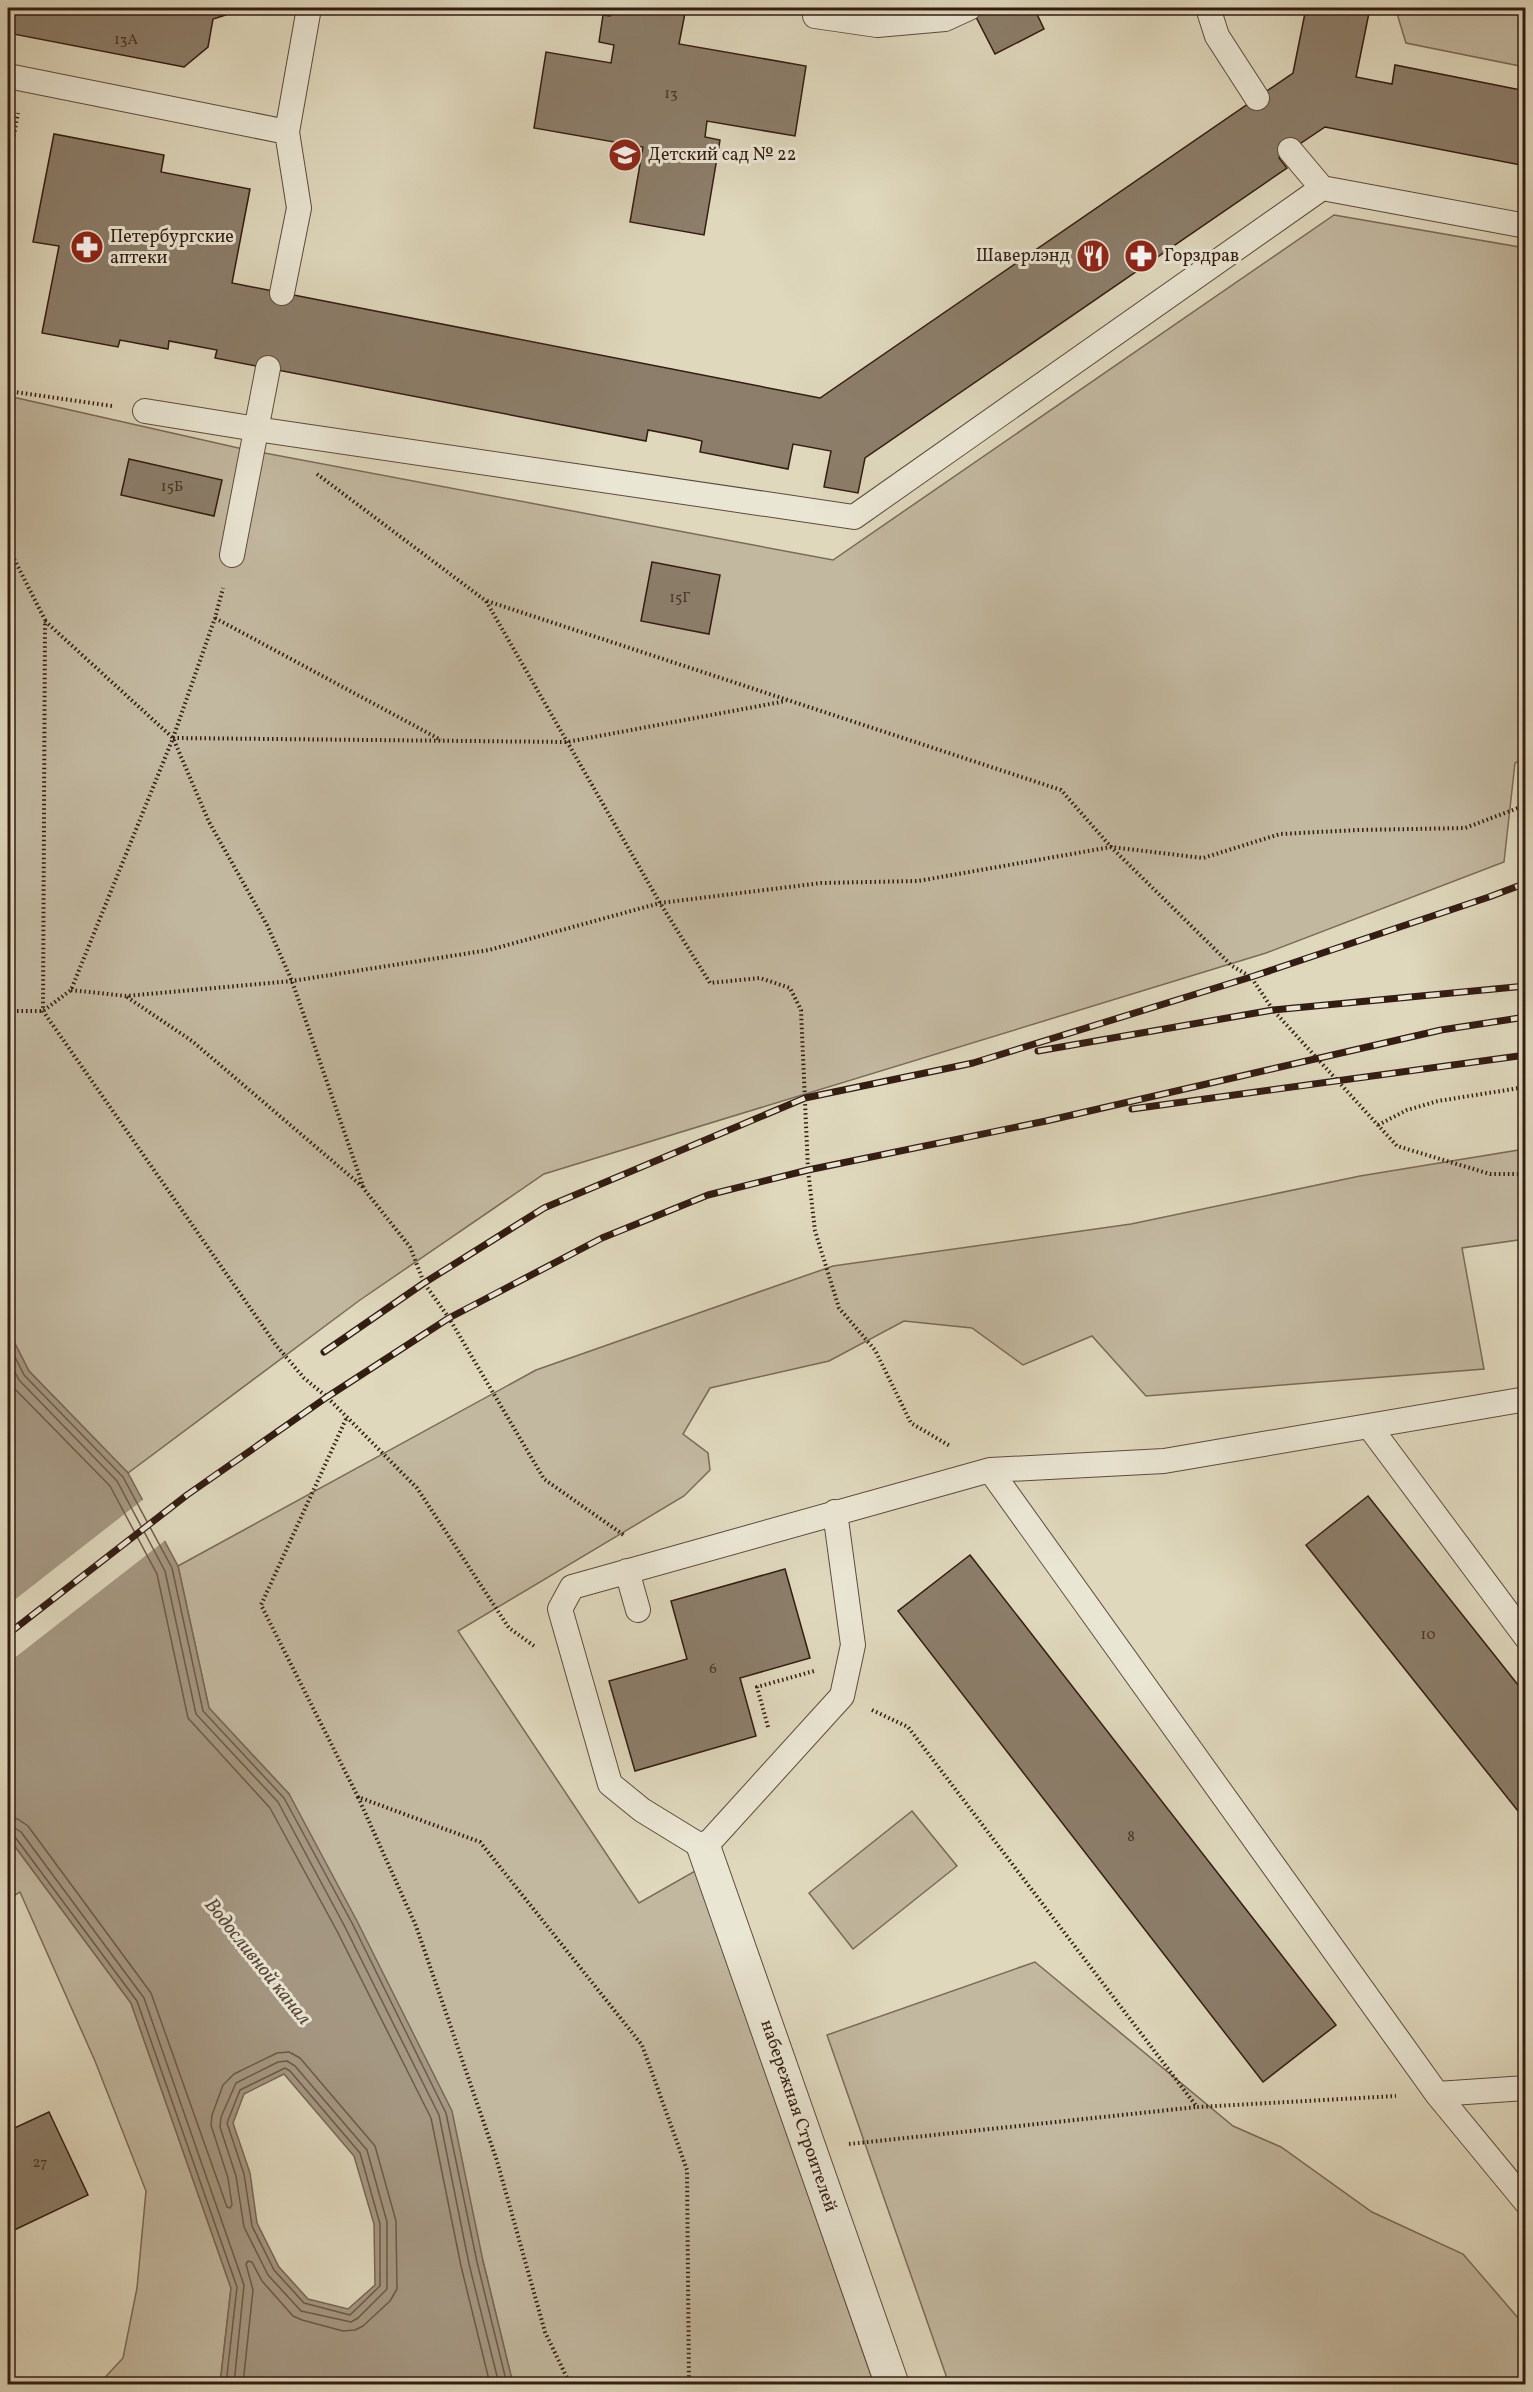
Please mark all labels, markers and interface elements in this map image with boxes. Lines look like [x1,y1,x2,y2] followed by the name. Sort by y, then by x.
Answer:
[114,30,138,51] house number: 13А
[664,84,678,105] house number: 13
[607,137,643,173] school or university icon: Детский сад № 22
[648,143,796,168] place label: Детский сад № 22
[110,225,234,271] place label: Петербургские аптеки
[69,229,105,265] pharmacy icon: Петербургские аптеки
[1075,238,1111,274] restaurant icon: Шаверлэнд
[1123,238,1159,274] pharmacy icon: Горздрав
[976,244,1070,269] place label: Шаверлэнд
[1164,244,1239,269] place label: Горздрав
[161,477,183,498] house number: 15Б
[669,588,691,609] house number: 15Г
[1421,1625,1435,1646] house number: 10
[709,1659,717,1680] house number: 6
[1127,1827,1135,1848] house number: 8
[197,1893,317,2031] water label: Водосливной канал
[753,2017,843,2216] street label: набережная Строителей
[33,2153,47,2174] house number: 27

